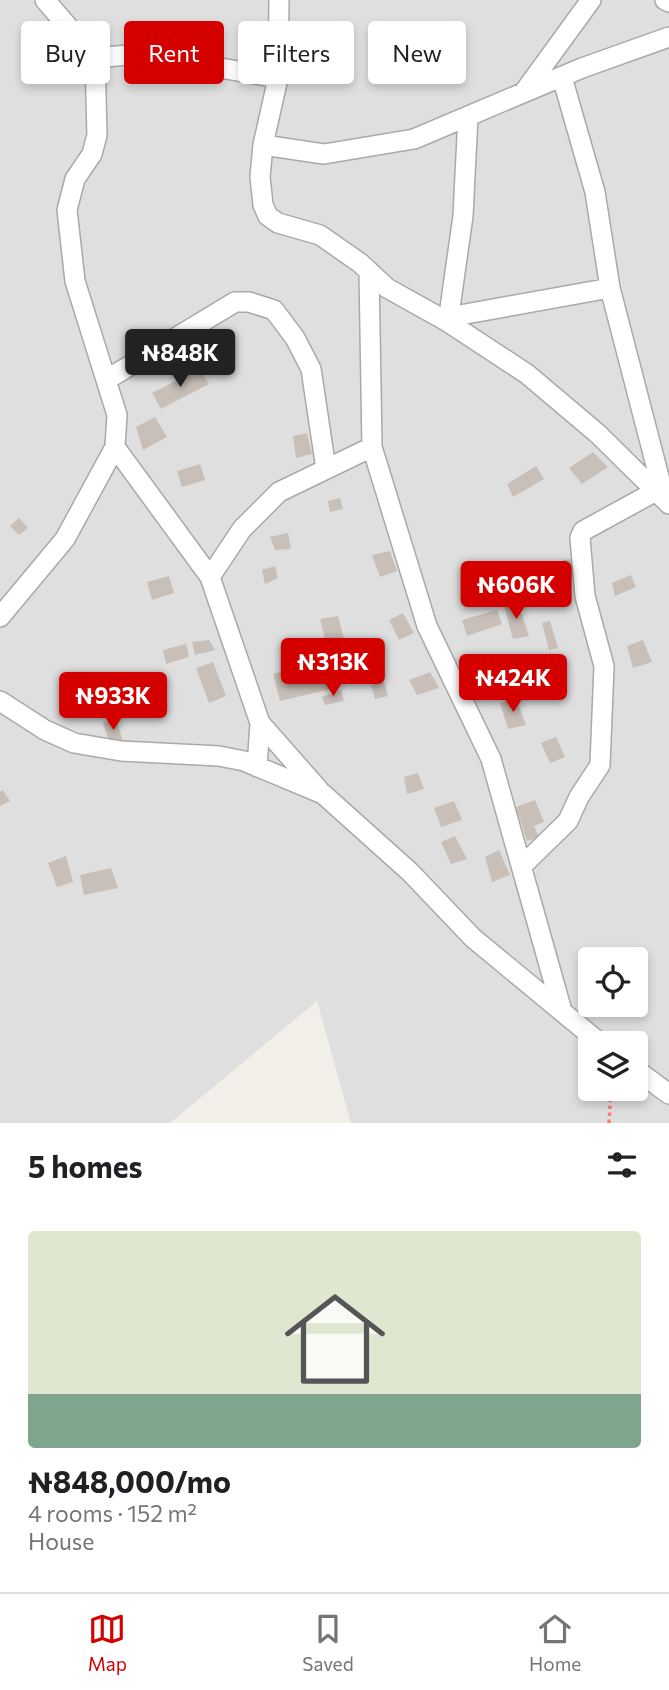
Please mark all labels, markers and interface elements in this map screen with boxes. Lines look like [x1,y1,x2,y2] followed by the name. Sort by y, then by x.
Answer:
[21,21,110,84] chip: Buy
[124,21,224,84] chip: Rent
[238,21,354,84] chip: Filters
[368,21,466,84] chip: New
[131,330,229,389] pin: ₦848K
[141,338,219,366] text: ₦848K
[467,562,565,621] pin: ₦606K
[477,570,555,598] text: ₦606K
[284,638,382,698] pin: ₦313K
[297,647,369,675] text: ₦313K
[464,654,562,714] pin: ₦424K
[475,663,551,691] text: ₦424K
[64,672,162,732] pin: ₦933K
[75,681,151,709] text: ₦933K
[578,947,648,1101] map controls
[578,947,648,1017] button: locate
[578,1031,648,1101] button: layers
[603,1146,641,1184] icon: filters
[28,1147,142,1184] text: 5 homes
[272,1276,398,1402] icon: home
[28,1462,231,1499] text: ₦848,000/mo
[28,1499,197,1527] text: 4 rooms · 152 m²
[28,1527,94,1555] text: House
[88,1610,127,1675] tab: Map
[302,1610,354,1675] tab: Saved
[529,1610,581,1675] tab: Home

